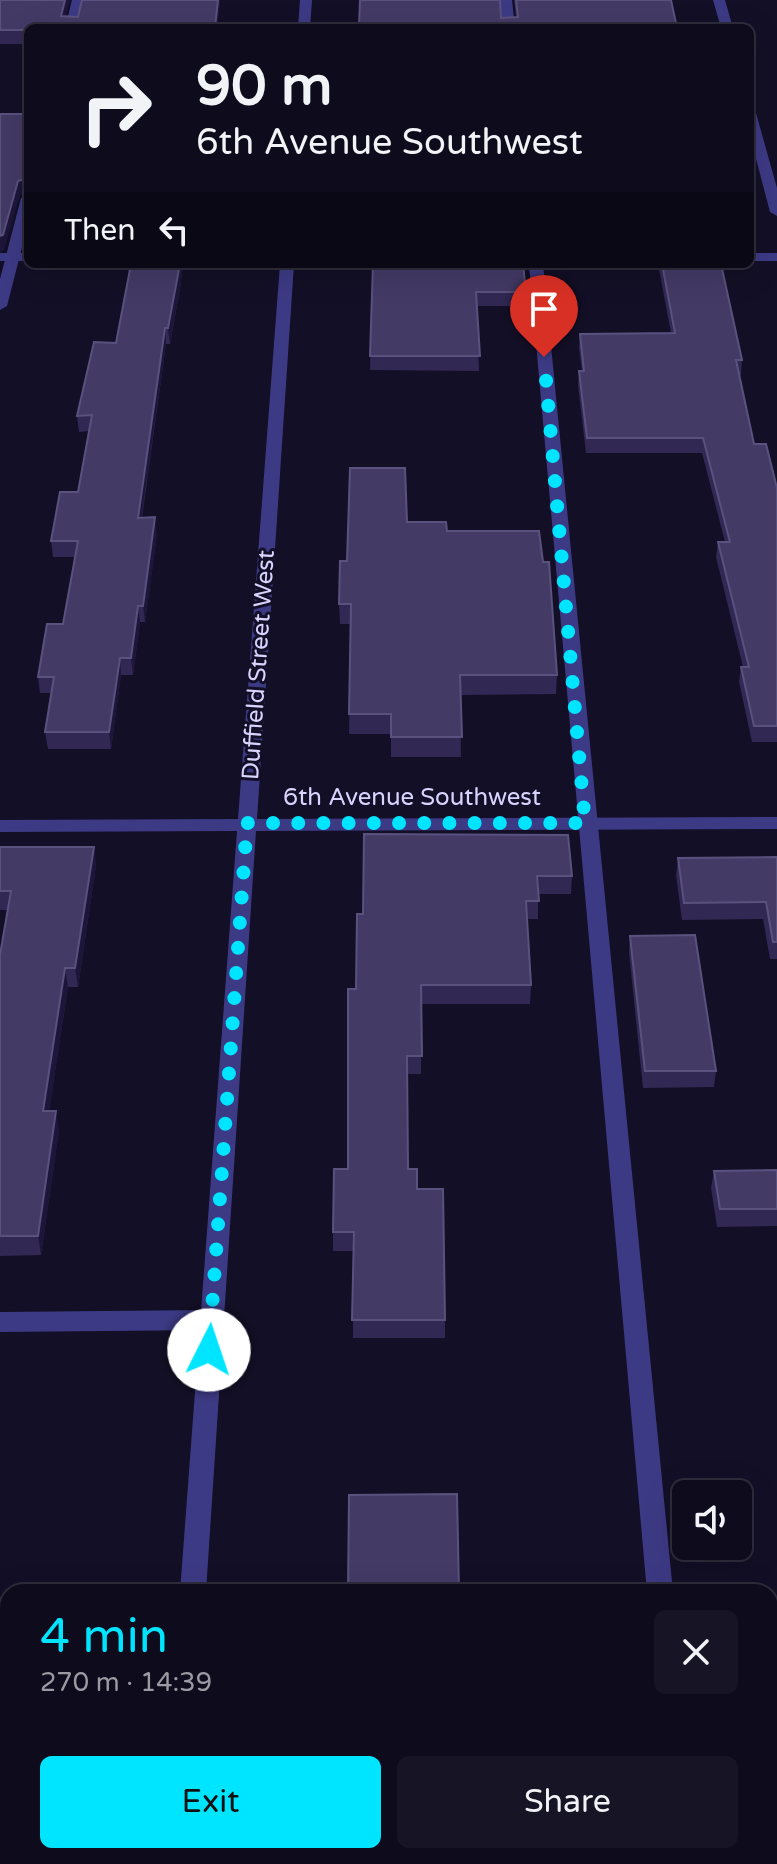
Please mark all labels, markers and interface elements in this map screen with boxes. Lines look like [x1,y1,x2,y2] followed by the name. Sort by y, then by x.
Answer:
[196,53,332,120] text: 90 m
[64,56,168,160] icon: right
[196,121,583,164] text: 6th Avenue Southwest
[152,208,196,252] icon: left
[64,212,136,249] text: Then
[510,275,578,357] pin
[522,287,566,331] icon: arrive
[236,549,281,781] street label: Duffield Street West
[283,783,541,812] street label: 6th Avenue Southwest
[167,1308,251,1392] position arrow
[672,1480,752,1560] map controls
[672,1480,752,1560] button: sound
[40,1608,168,1666] text: 4 min
[654,1610,738,1694] button: close
[40,1667,212,1698] text: 270 m · 14:39
[40,1756,381,1848] button: Exit
[397,1756,738,1848] button: Share

